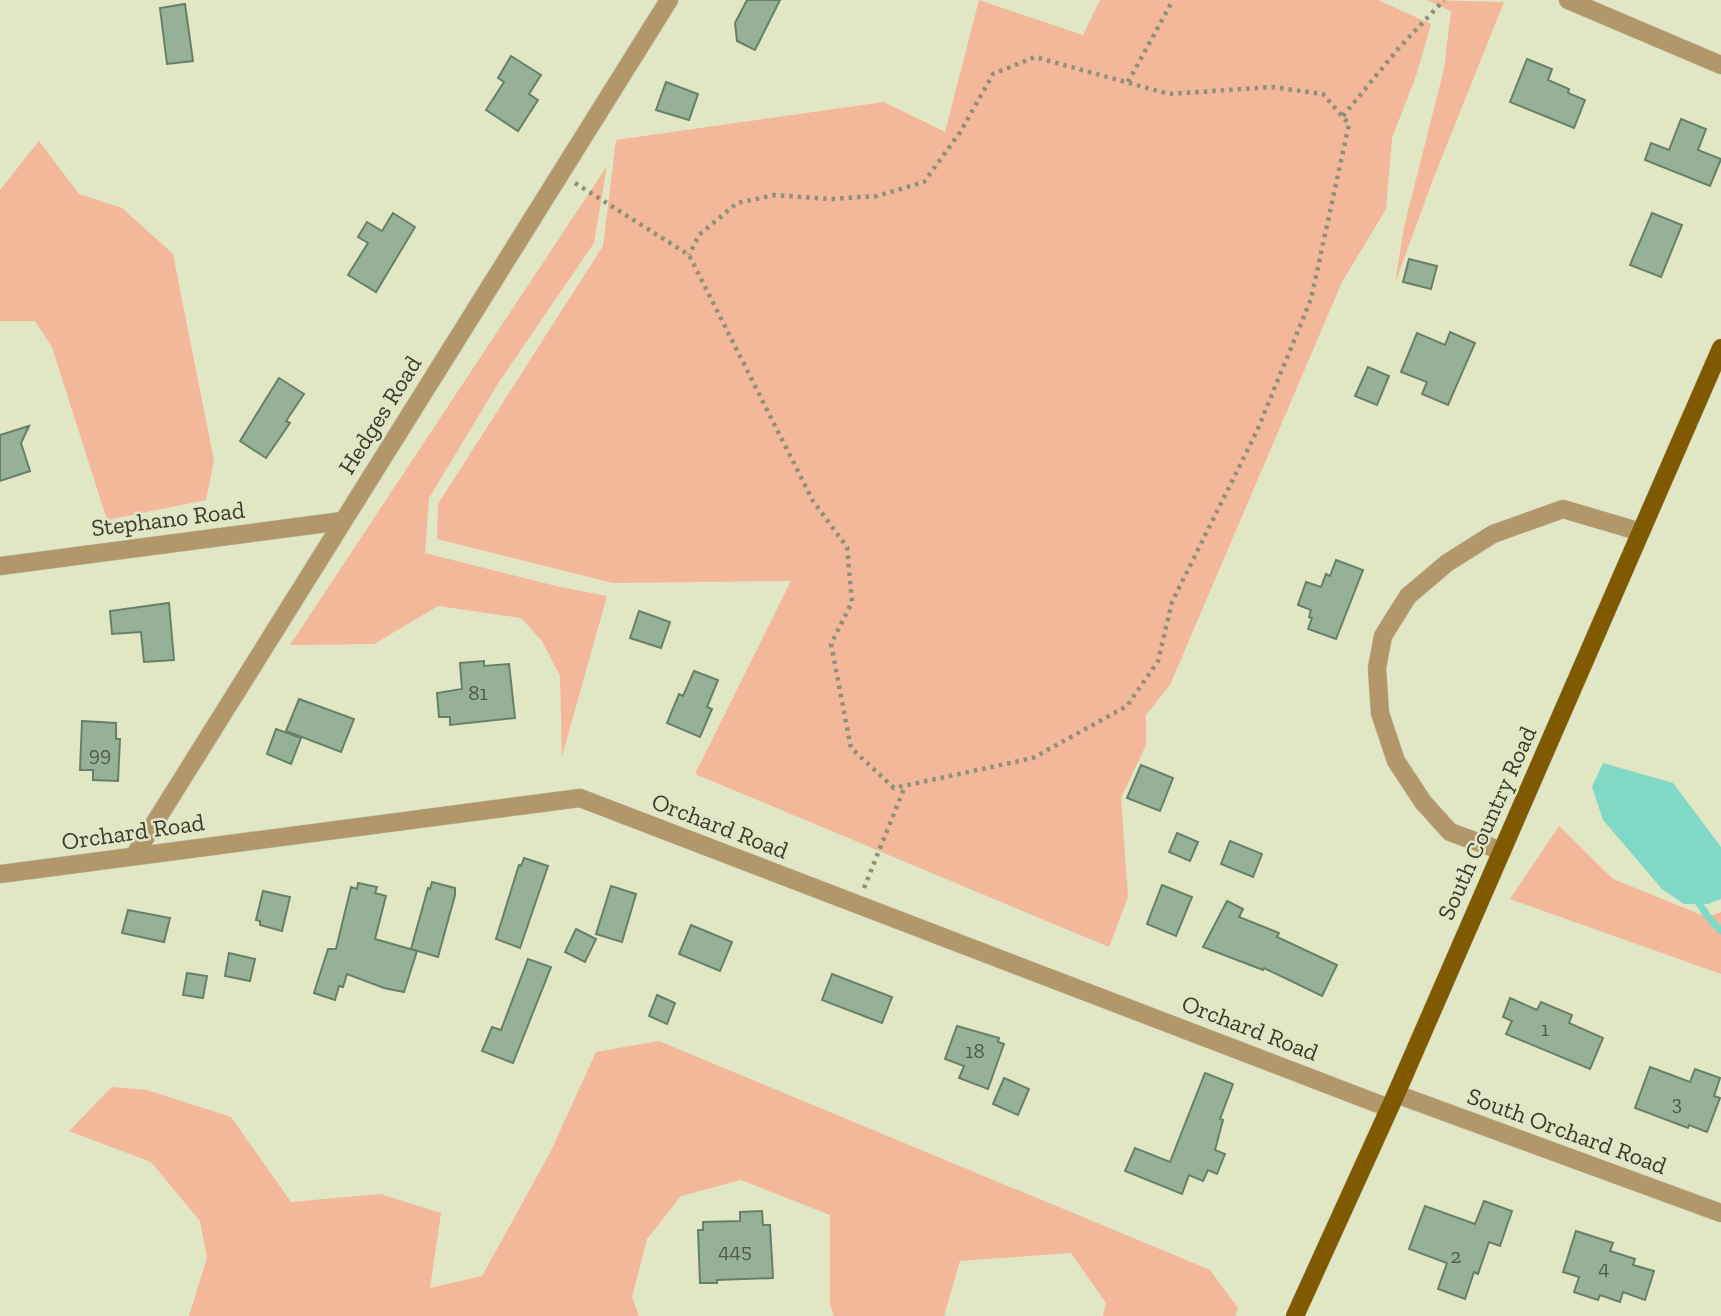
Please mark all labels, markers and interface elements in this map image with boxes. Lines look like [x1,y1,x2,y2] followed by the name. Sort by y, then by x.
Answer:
[332,350,427,479] street label: Hedges Road
[90,495,246,542] street label: Stephano Road
[468,680,488,705] house number: 81
[1431,721,1542,924] street label: South Country Road
[89,741,111,766] house number: 99
[648,786,793,865] street label: Orchard Road
[60,807,206,856] street label: Orchard Road
[1178,988,1323,1067] street label: Orchard Road
[1541,1016,1549,1041] house number: 1
[965,1038,985,1063] house number: 18
[1463,1081,1671,1180] street label: South Orchard Road
[1672,1090,1682,1115] house number: 3
[718,1238,752,1263] house number: 445
[1451,1243,1461,1268] house number: 2
[1598,1255,1610,1280] house number: 4

